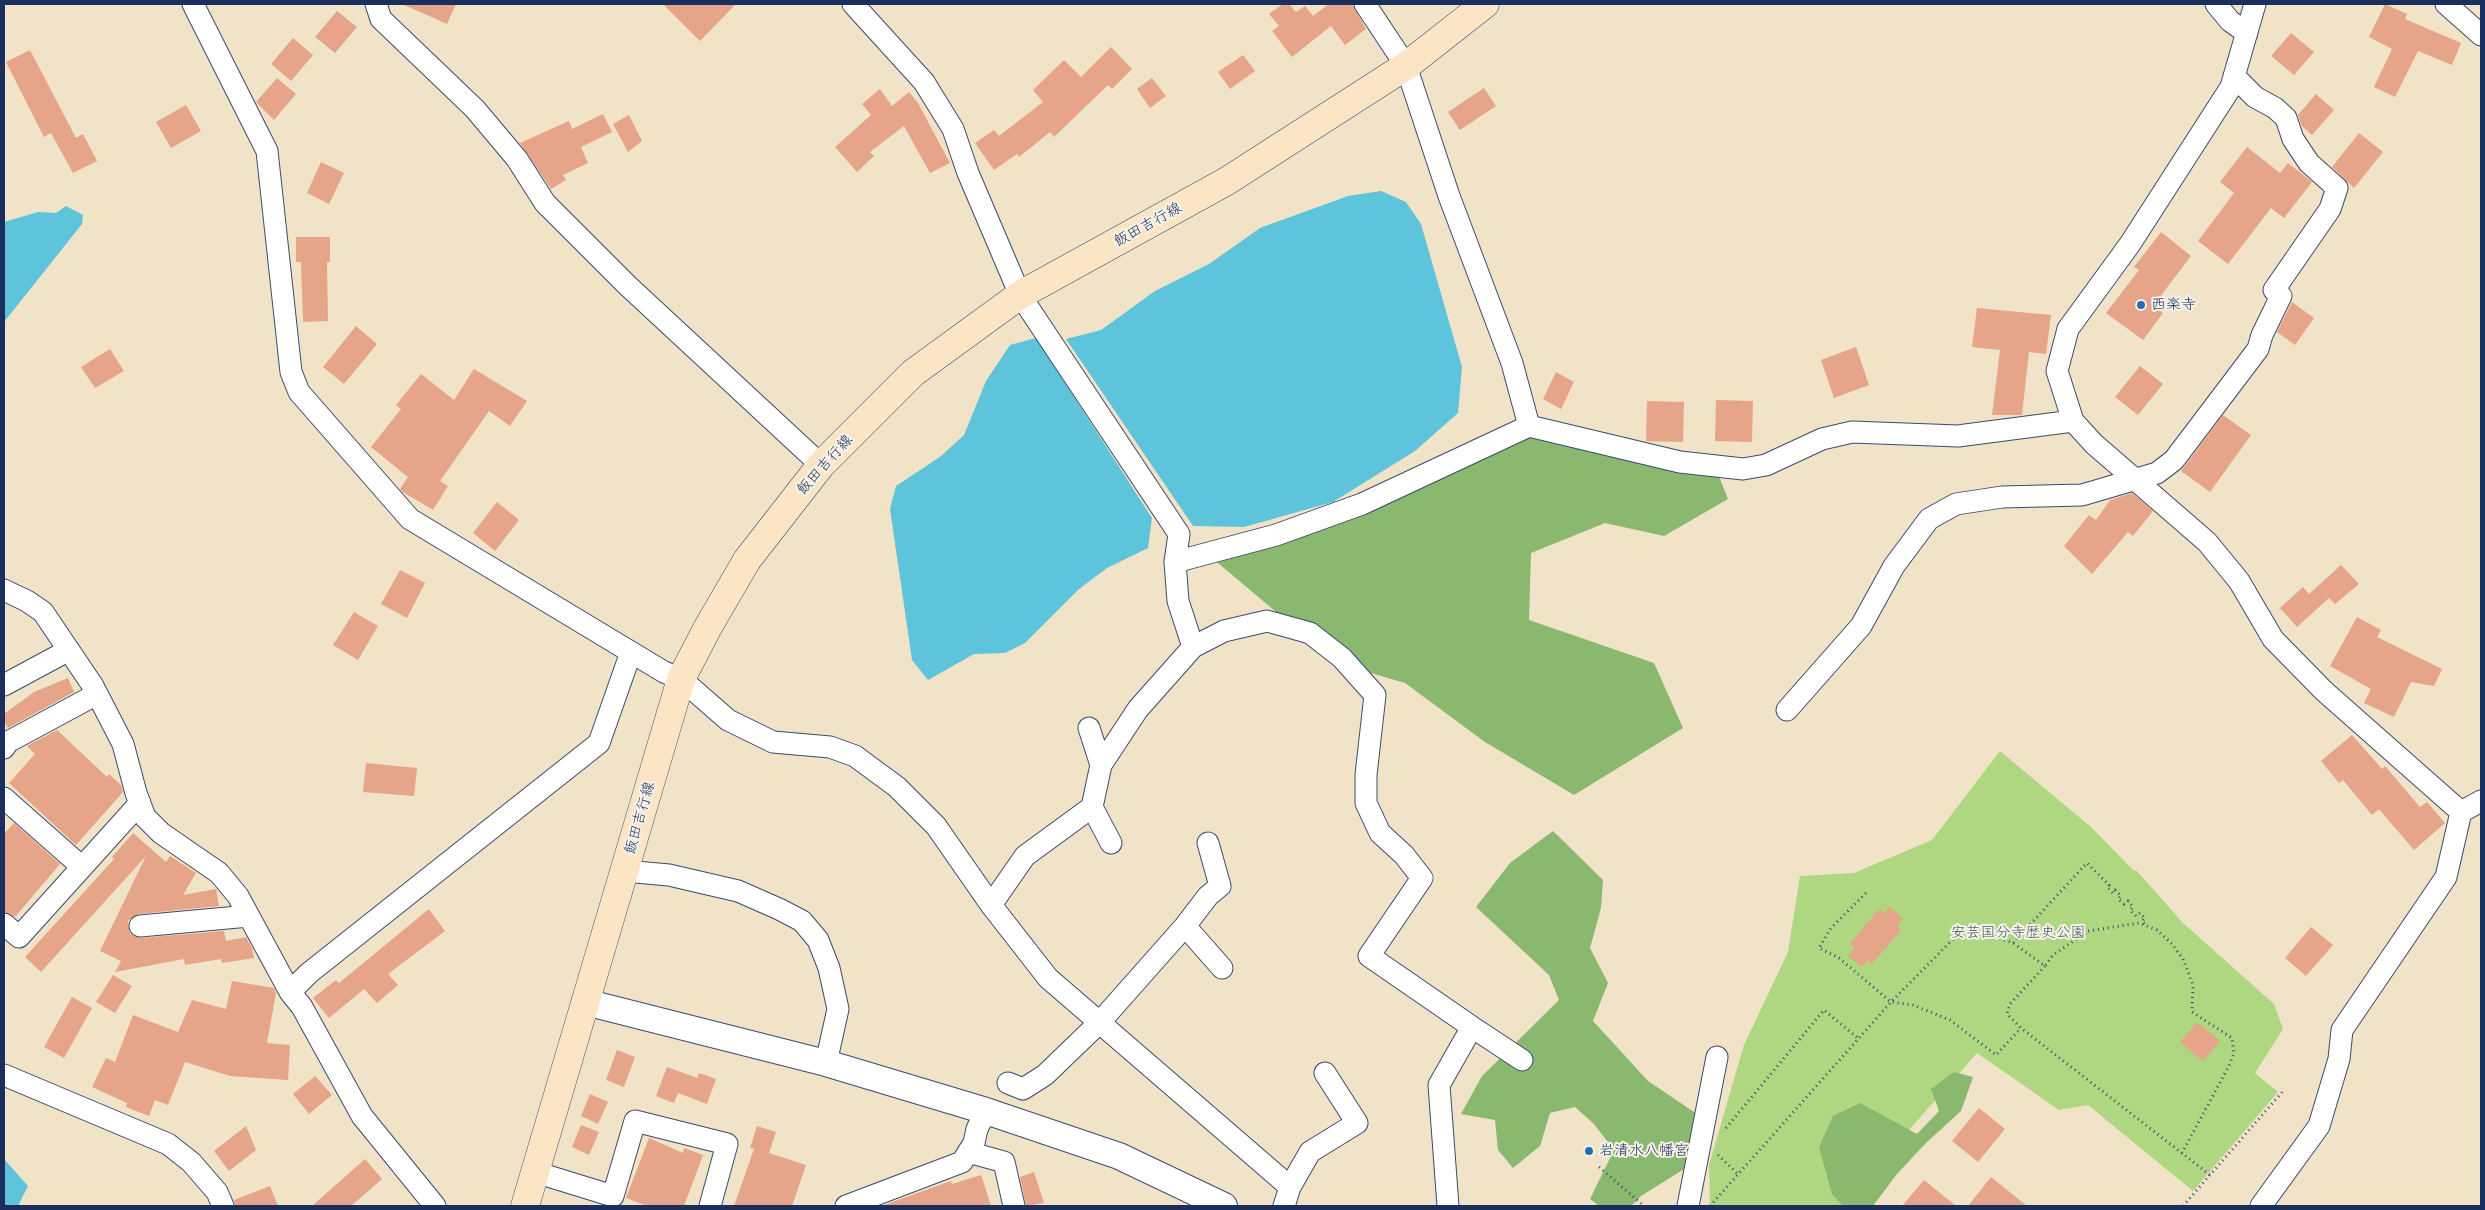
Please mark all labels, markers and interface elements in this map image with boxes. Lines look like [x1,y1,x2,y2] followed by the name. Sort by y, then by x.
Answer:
[1111,199,1185,251] street label: 飯田吉行線
[2151,296,2196,314] place label: 西楽寺
[2135,299,2147,311] marker: 西楽寺
[793,431,857,499] street label: 飯田吉行線
[621,779,659,857] street label: 飯田吉行線
[1951,924,2085,942] park label: 安芸国分寺歴史公園
[1599,1142,1689,1160] place label: 岩清水八幡宮
[1583,1145,1595,1157] marker: 岩清水八幡宮

